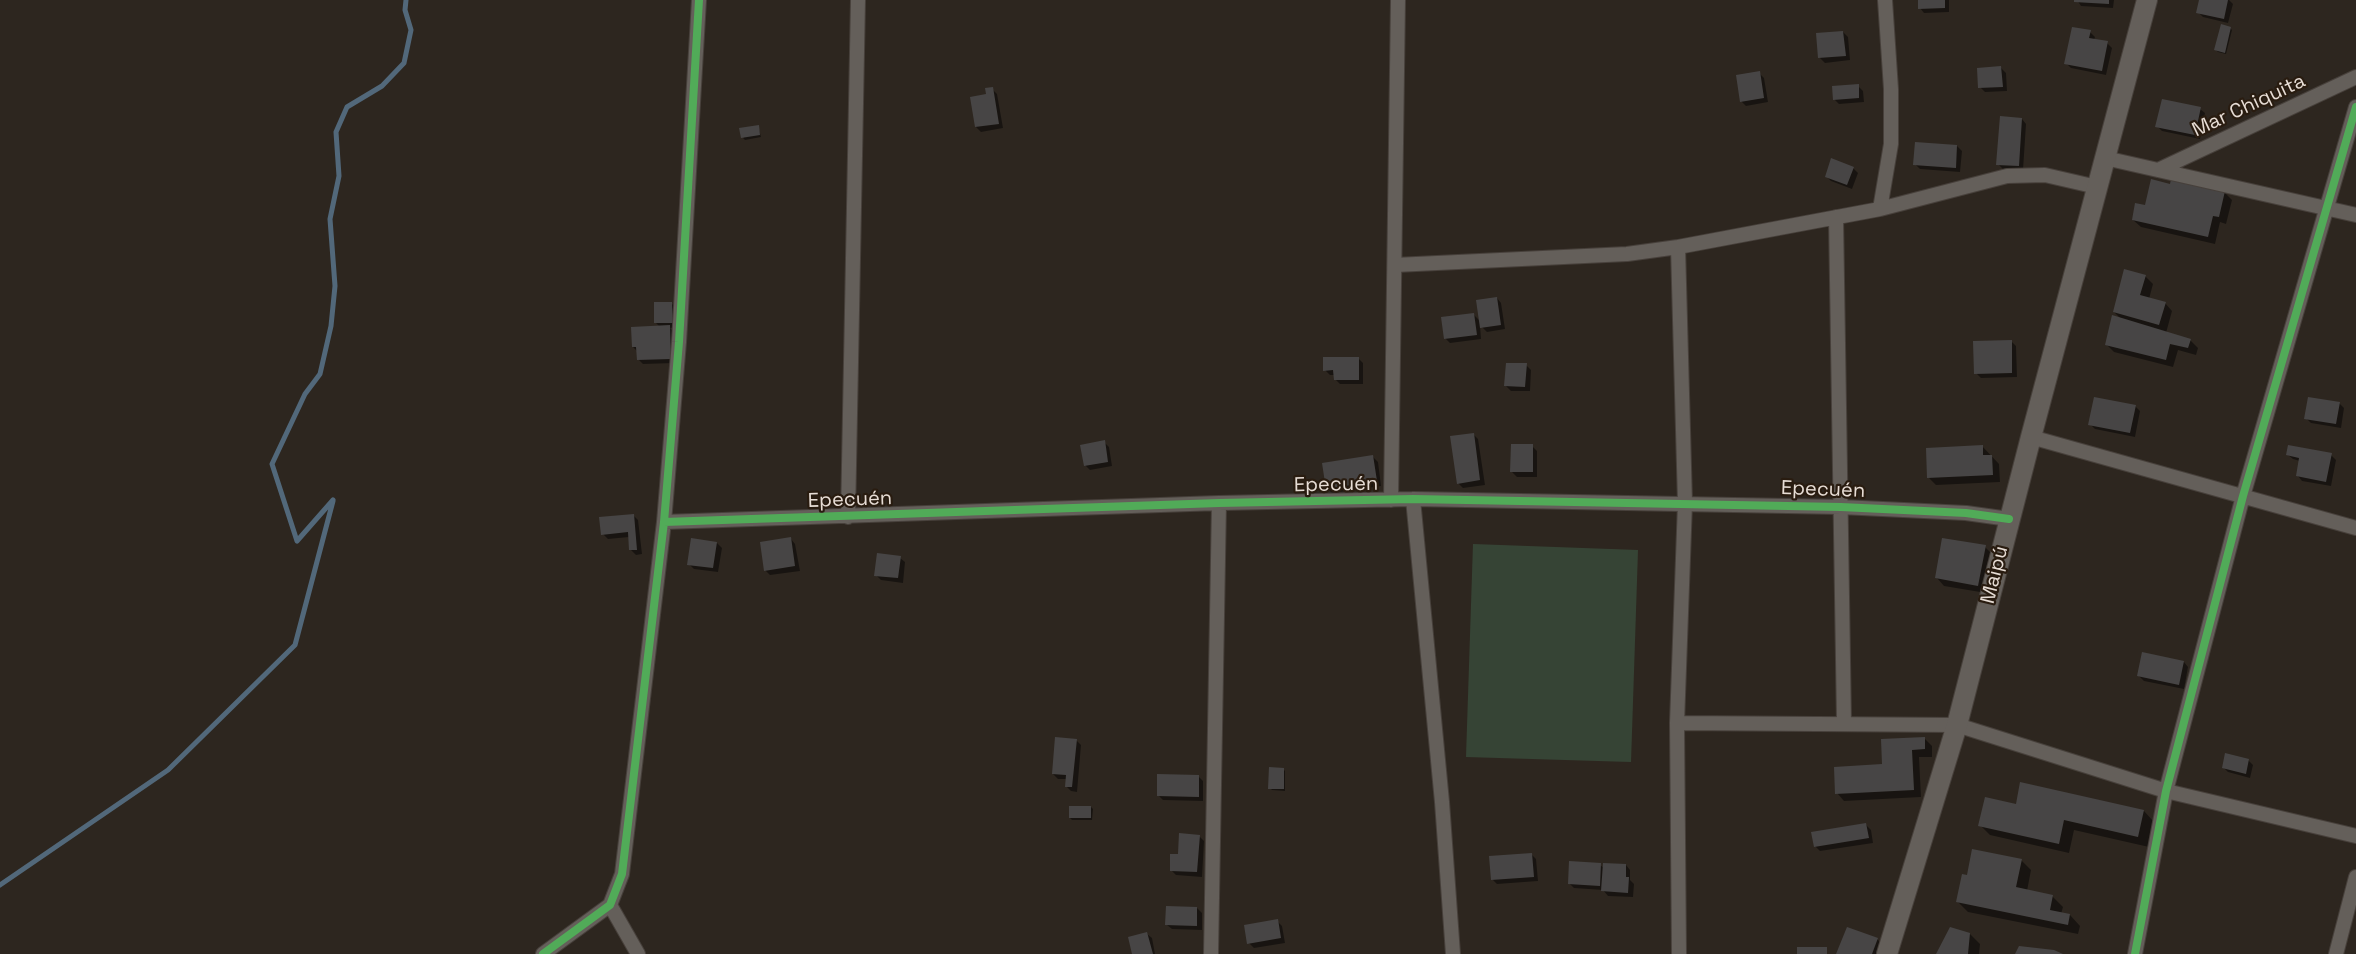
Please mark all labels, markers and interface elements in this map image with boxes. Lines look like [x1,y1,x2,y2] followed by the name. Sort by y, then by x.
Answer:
[2189,69,2309,143] street label: Mar Chiquita
[1294,472,1378,498] street label: Epecuén
[1780,477,1866,503] street label: Epecuén
[807,487,893,513] street label: Epecuén
[1976,544,2014,606] street label: Maipú

